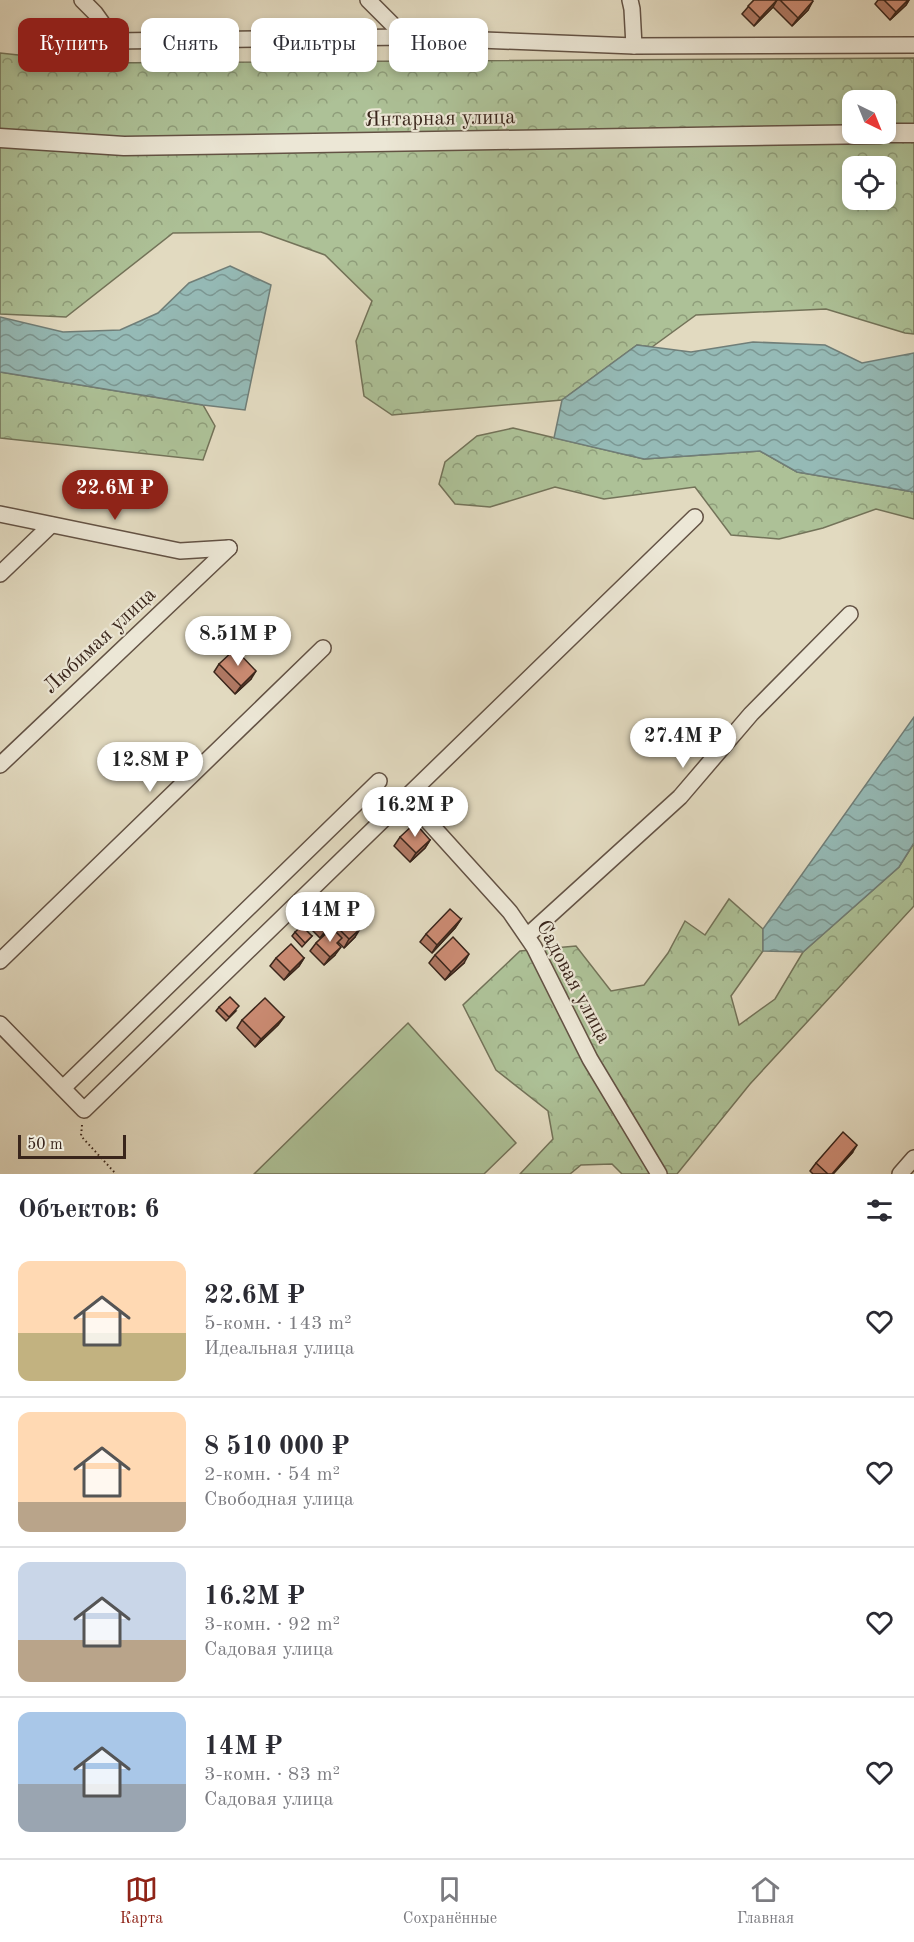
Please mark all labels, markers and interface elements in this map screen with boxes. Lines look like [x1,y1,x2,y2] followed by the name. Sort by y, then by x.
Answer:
[18,18,129,72] chip: Купить
[141,18,239,72] chip: Снять
[251,18,377,72] chip: Фильтры
[389,18,488,72] chip: Новое
[842,90,896,144] north arrow
[842,90,896,210] map controls
[364,107,516,131] street label: Янтарная улица
[842,156,896,210] button: locate
[60,470,170,521] pin: 22.6M ₽
[76,479,154,499] text: 22.6M ₽
[40,584,160,698] street label: Любимая улица
[183,616,293,667] pin: 8.51M ₽
[199,625,277,645] text: 8.51M ₽
[628,718,738,769] pin: 27.4M ₽
[644,727,722,747] text: 27.4M ₽
[95,742,205,793] pin: 12.8M ₽
[111,751,189,771] text: 12.8M ₽
[360,787,470,838] pin: 16.2M ₽
[376,796,454,816] text: 16.2M ₽
[288,892,372,943] pin: 14M ₽
[300,901,360,921] text: 14M ₽
[532,917,614,1047] street label: Садовая улица
[18,1132,126,1160] scale bar
[27,1137,63,1153] text: 50 m
[863,1194,896,1227] icon: filters
[18,1197,159,1223] text: Объектов: 6
[204,1283,305,1309] text: 22.6M ₽
[66,1285,138,1357] icon: home
[863,1305,896,1338] icon: heart
[204,1314,352,1334] text: 5-комн. · 143 m²
[204,1339,355,1359] text: Идеальная улица
[204,1434,350,1460] text: 8 510 000 ₽
[66,1436,138,1508] icon: home
[863,1456,896,1489] icon: heart
[204,1465,340,1485] text: 2-комн. · 54 m²
[204,1490,354,1510] text: Свободная улица
[204,1584,305,1610] text: 16.2M ₽
[66,1586,138,1658] icon: home
[863,1606,896,1639] icon: heart
[204,1615,340,1635] text: 3-комн. · 92 m²
[204,1640,334,1660] text: Садовая улица
[204,1734,283,1760] text: 14M ₽
[66,1736,138,1808] icon: home
[863,1756,896,1789] icon: heart
[204,1765,340,1785] text: 3-комн. · 83 m²
[204,1790,334,1810] text: Садовая улица
[120,1873,163,1929] tab: Карта
[403,1873,497,1929] tab: Сохранённые
[737,1873,794,1929] tab: Главная

